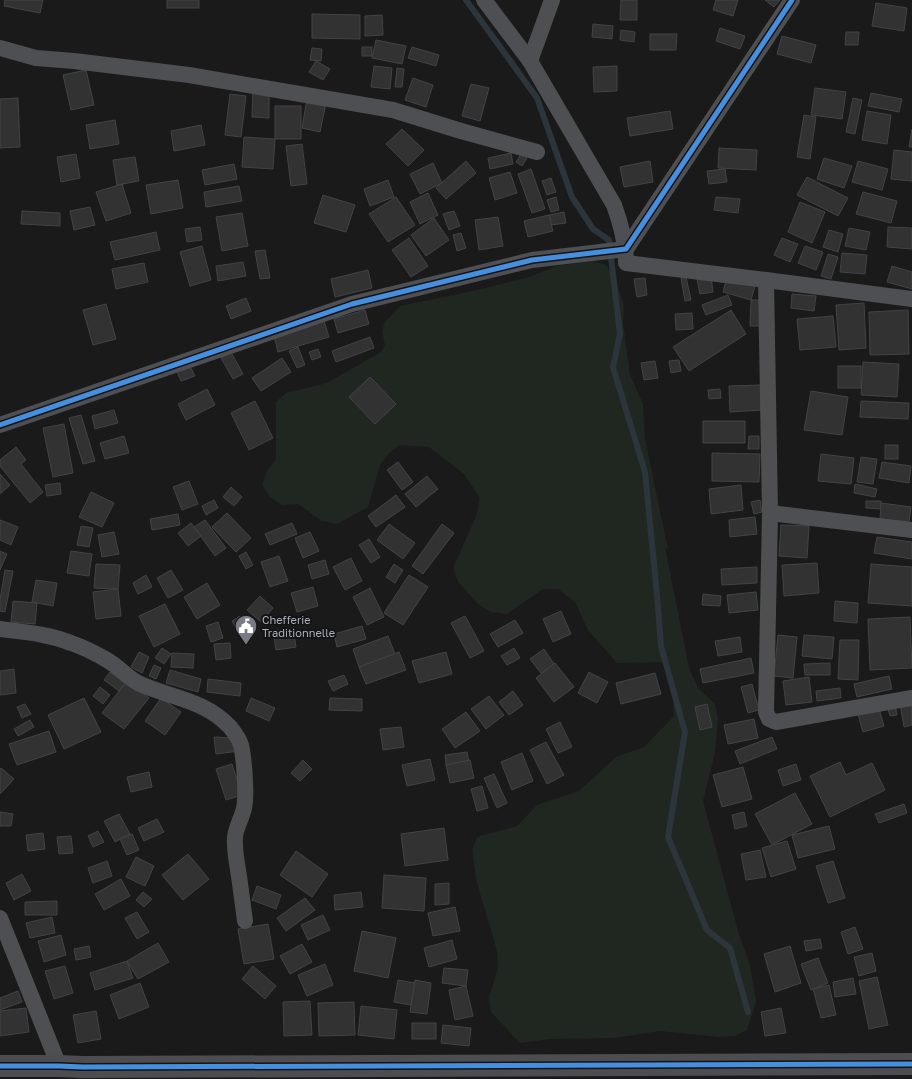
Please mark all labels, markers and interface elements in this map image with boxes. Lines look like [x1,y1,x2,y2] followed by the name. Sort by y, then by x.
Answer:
[233,613,259,646] public building icon: Chefferie Traditionnelle
[262,613,335,639] place label: Chefferie Traditionnelle

